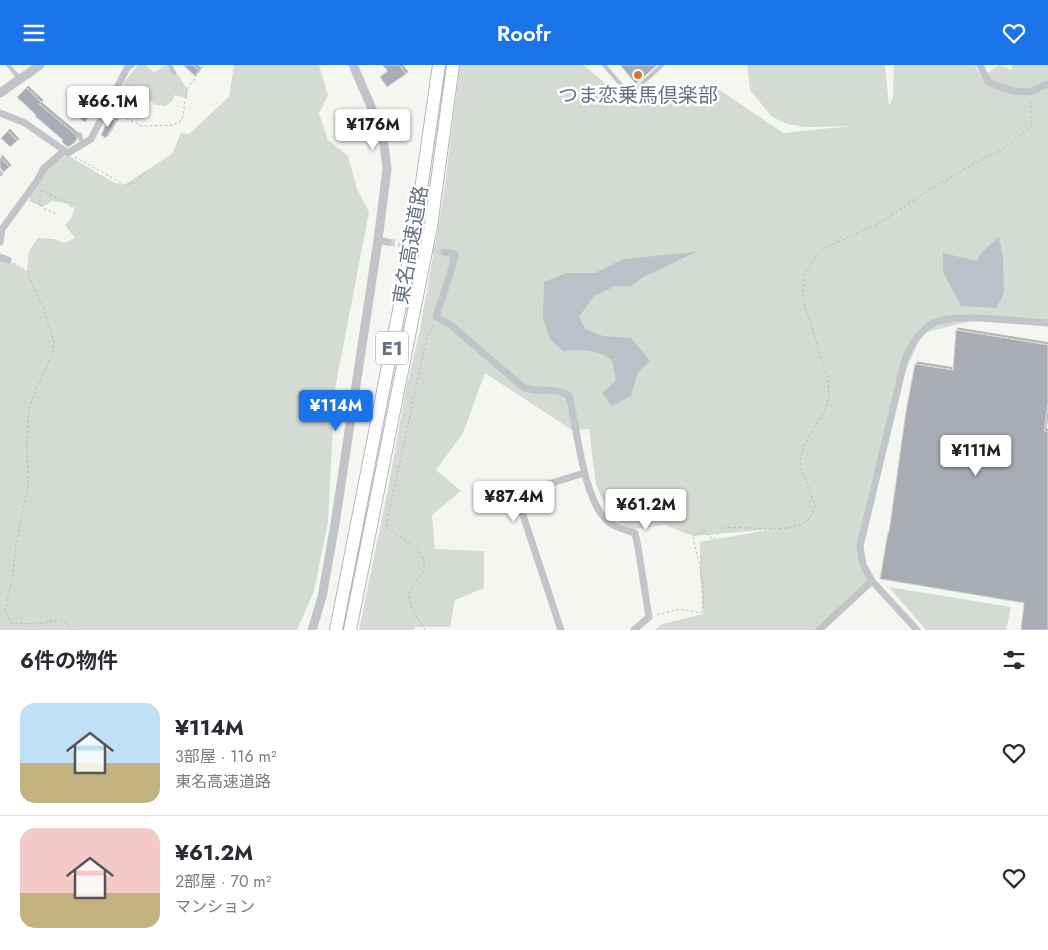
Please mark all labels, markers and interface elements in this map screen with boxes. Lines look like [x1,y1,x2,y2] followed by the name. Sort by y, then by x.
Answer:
[497,17,551,49] text: Roofr
[20,19,48,47] icon: menu
[1000,19,1028,47] icon: heart
[632,69,644,81] marker: つま恋乗馬倶楽部
[558,81,718,110] place label: つま恋乗馬倶楽部
[67,85,149,128] pin: ¥66.1M
[78,90,138,113] text: ¥66.1M
[338,109,408,151] pin: ¥176M
[346,113,400,136] text: ¥176M
[386,183,436,307] street label: 東名高速道路
[376,331,408,365] road number: E1
[301,389,371,432] pin: ¥114M
[310,394,362,417] text: ¥114M
[941,435,1011,477] pin: ¥111M
[951,439,1001,462] text: ¥111M
[473,481,555,523] pin: ¥87.4M
[484,485,544,508] text: ¥87.4M
[605,489,687,531] pin: ¥61.2M
[616,493,676,516] text: ¥61.2M
[20,646,118,676] text: 6件の物件
[1000,646,1028,674] icon: filters
[175,713,244,743] text: ¥114M
[60,723,120,783] icon: home
[1000,739,1028,767] icon: heart
[175,745,277,768] text: 3部屋 · 116 m²
[175,770,271,793] text: 東名高速道路
[175,838,253,868] text: ¥61.2M
[60,848,120,908] icon: home
[1000,864,1028,892] icon: heart
[175,870,271,893] text: 2部屋 · 70 m²
[175,895,255,918] text: マンション

